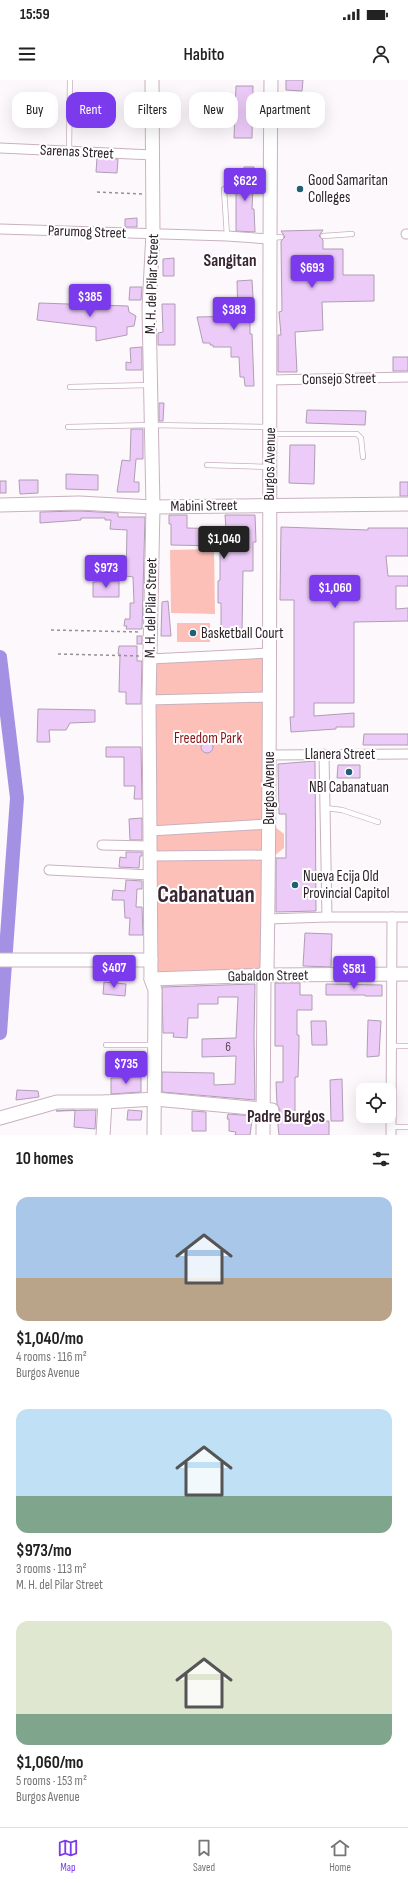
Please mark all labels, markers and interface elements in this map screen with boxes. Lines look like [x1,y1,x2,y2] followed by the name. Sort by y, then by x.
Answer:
[20,5,50,24] text: 15:59
[16,43,38,65] icon: menu
[370,43,392,65] icon: person
[183,44,225,65] text: Habito
[12,92,58,128] chip: Buy
[66,92,116,128] chip: Rent
[124,92,181,128] chip: Filters
[189,92,238,128] chip: New
[246,92,325,128] chip: Apartment
[40,141,115,163] street label: Sarenas Street
[221,168,269,202] pin: $622
[308,171,388,207] place label: Good Samaritan Colleges
[233,173,257,189] text: $622
[295,184,305,194] marker: Good Samaritan Colleges
[48,221,127,243] street label: Parumog Street
[141,233,163,335] street label: M. H. del Pilar Street
[204,251,256,271] district label: Sangitan
[288,255,336,289] pin: $693
[300,260,324,276] text: $693
[66,284,114,318] pin: $385
[78,289,102,305] text: $385
[210,297,258,331] pin: $383
[222,302,246,318] text: $383
[302,369,377,389] street label: Consejo Street
[260,427,280,501] street label: Burgos Avenue
[170,496,238,516] street label: Mabini Street
[191,526,257,560] pin: $1,040
[207,531,241,547] text: $1,040
[82,555,130,589] pin: $973
[141,557,161,658] street label: M. H. del Pilar Street
[94,560,118,576] text: $973
[302,575,368,609] pin: $1,060
[318,580,352,596] text: $1,060
[201,624,284,643] place label: Basketball Court
[188,628,198,638] marker: Basketball Court
[174,729,242,748] park label: Freedom Park
[305,745,376,764] street label: Llanera Street
[260,751,279,825] street label: Burgos Avenue
[344,767,354,777] marker: NBI Cabanatuan
[309,778,389,797] place label: NBI Cabanatuan
[303,867,390,903] place label: Nueva Ecija Old Provincial Capitol
[290,880,300,890] marker: Nueva Ecija Old Provincial Capitol
[157,881,255,909] district label: Cabanatuan
[90,955,138,989] pin: $407
[330,956,378,990] pin: $581
[102,960,126,976] text: $407
[342,961,366,977] text: $581
[227,966,309,986] street label: Gabaldon Street
[225,1039,231,1055] house number: 6
[102,1051,150,1085] pin: $735
[114,1056,138,1072] text: $735
[356,1083,396,1123] map controls
[356,1083,396,1123] button: locate
[247,1107,326,1127] district label: Padre Burgos
[370,1148,392,1170] icon: filters
[16,1149,73,1169] text: 10 homes
[168,1223,240,1295] icon: home
[16,1329,83,1349] text: $1,040/mo
[16,1349,87,1365] text: 4 rooms · 116 m²
[16,1365,80,1381] text: Burgos Avenue
[168,1435,240,1507] icon: home
[16,1541,72,1561] text: $973/mo
[16,1561,87,1577] text: 3 rooms · 113 m²
[16,1577,103,1593] text: M. H. del Pilar Street
[168,1647,240,1719] icon: home
[16,1753,84,1773] text: $1,060/mo
[16,1773,87,1789] text: 5 rooms · 153 m²
[16,1789,80,1805] text: Burgos Avenue
[57,1837,79,1874] tab: Map
[193,1837,215,1874] tab: Saved
[329,1837,351,1874] tab: Home

